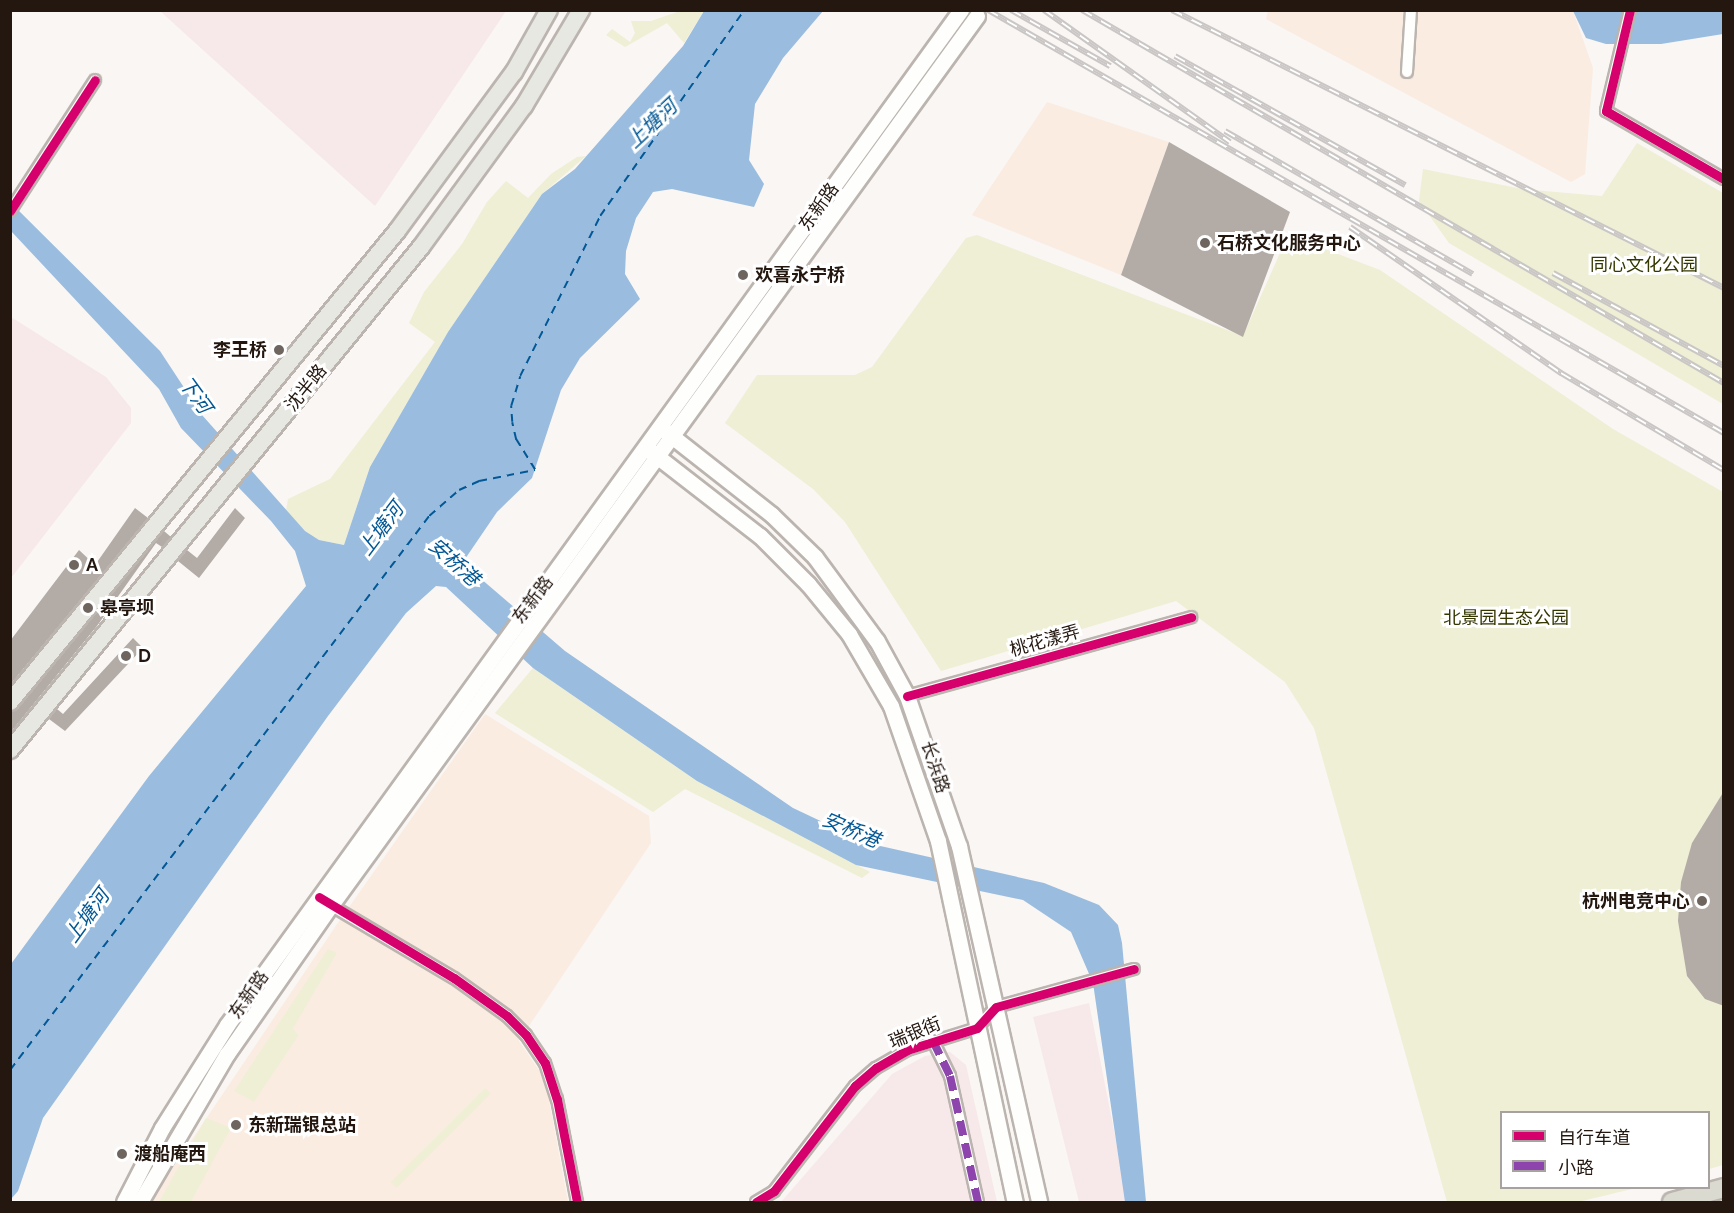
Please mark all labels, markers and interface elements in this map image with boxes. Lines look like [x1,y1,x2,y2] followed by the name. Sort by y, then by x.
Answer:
[622,95,682,153] water label: 上塘河
[794,179,844,235] street label: 东新路
[1217,232,1361,254] place label: 石桥文化服务中心
[1198,236,1212,250] marker: 石桥文化服务中心
[1590,254,1698,276] park label: 同心文化公园
[755,264,845,286] place label: 欢喜永宁桥
[736,268,750,282] marker: 欢喜永宁桥
[213,339,267,361] place label: 李王桥
[272,343,286,357] marker: 李王桥
[281,360,331,416] street label: 沈半路
[174,372,216,418] water label: 下河
[353,498,409,560] water label: 上塘河
[424,533,484,591] water label: 安桥港
[86,554,98,576] place label: A
[67,558,81,572] marker: A
[508,572,558,628] street label: 东新路
[100,597,154,619] place label: 皋亭坝
[81,601,95,615] marker: 皋亭坝
[1443,607,1569,629] park label: 北景园生态公园
[1007,621,1083,661] street label: 桃花漾弄
[138,645,151,667] place label: D
[119,649,133,663] marker: D
[916,738,954,796] street label: 长浜路
[819,807,883,853] water label: 安桥港
[60,885,114,947] water label: 上塘河
[1582,890,1690,912] place label: 杭州电竞中心
[1695,894,1709,908] marker: 杭州电竞中心
[225,967,273,1023] street label: 东新路
[886,1013,944,1053] street label: 瑞银街
[1500,1111,1710,1189] legend
[248,1114,356,1136] place label: 东新瑞银总站
[229,1118,243,1132] marker: 东新瑞银总站
[1558,1127,1630,1148] text: 自行车道
[134,1143,206,1165] place label: 渡船庵西
[115,1147,129,1161] marker: 渡船庵西
[1558,1157,1594,1178] text: 小路

